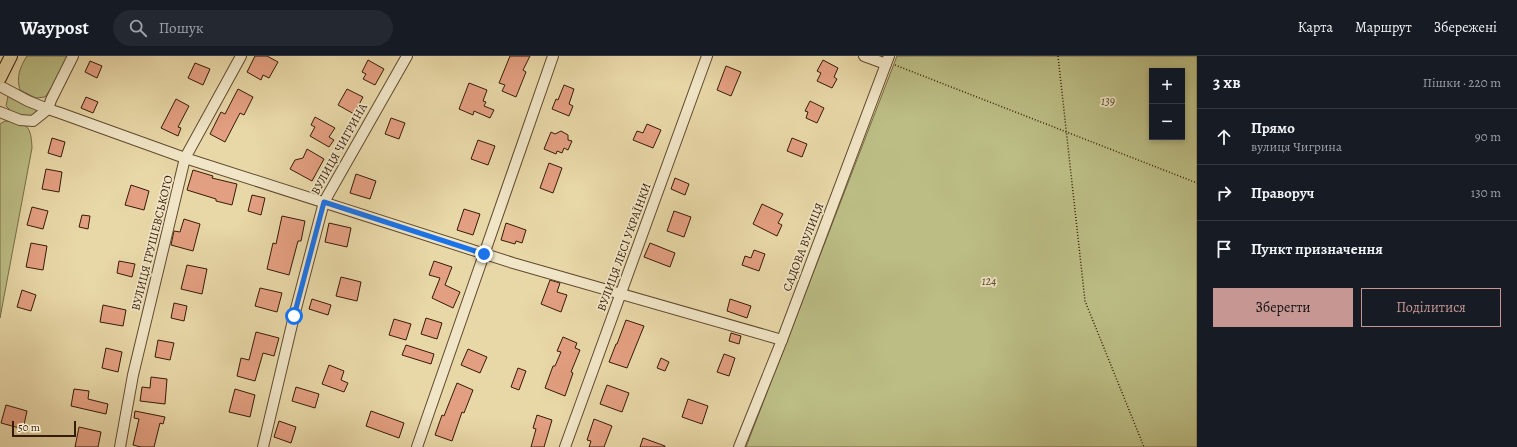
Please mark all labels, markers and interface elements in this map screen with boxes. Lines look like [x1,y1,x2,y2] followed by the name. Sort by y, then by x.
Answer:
[113,10,393,46] search box
[20,15,89,41] text: Waypost
[127,17,149,39] icon: search
[159,18,204,38] text: Пошук
[1298,18,1333,37] text: Карта
[1355,18,1412,37] text: Маршрут
[1434,18,1497,37] text: Збережені
[1149,68,1185,140] map controls
[1149,68,1185,104] button: +
[1213,71,1241,94] text: 3 хв
[1423,74,1501,91] text: Пішки · 220 m
[1101,93,1115,109] park label: 139
[307,99,371,198] street label: ВУЛИЦЯ ЧИГРИНА
[1149,104,1185,140] button: −
[1251,118,1295,138] text: Прямо
[1213,126,1235,148] icon: ahead
[1475,128,1501,145] text: 90 m
[1251,138,1342,155] text: вулиця Чигрина
[127,174,177,312] street label: ВУЛИЦЯ ГРУШЕВСЬКОГО
[593,181,655,313] street label: ВУЛИЦЯ ЛЕСІ УКРАЇНКИ
[1213,182,1235,204] icon: right
[1251,183,1314,203] text: Праворуч
[1471,184,1501,201] text: 130 m
[779,200,827,294] street label: САДОВА ВУЛИЦЯ
[1213,238,1235,260] icon: arrive
[1251,239,1383,259] text: Пункт призначення
[475,245,493,263] route end
[982,273,996,289] park label: 124
[1213,288,1353,327] button: Зберегти
[1361,288,1501,327] button: Поділитися
[285,307,303,325] route start
[12,419,76,438] scale bar
[18,420,40,435] text: 50 m

